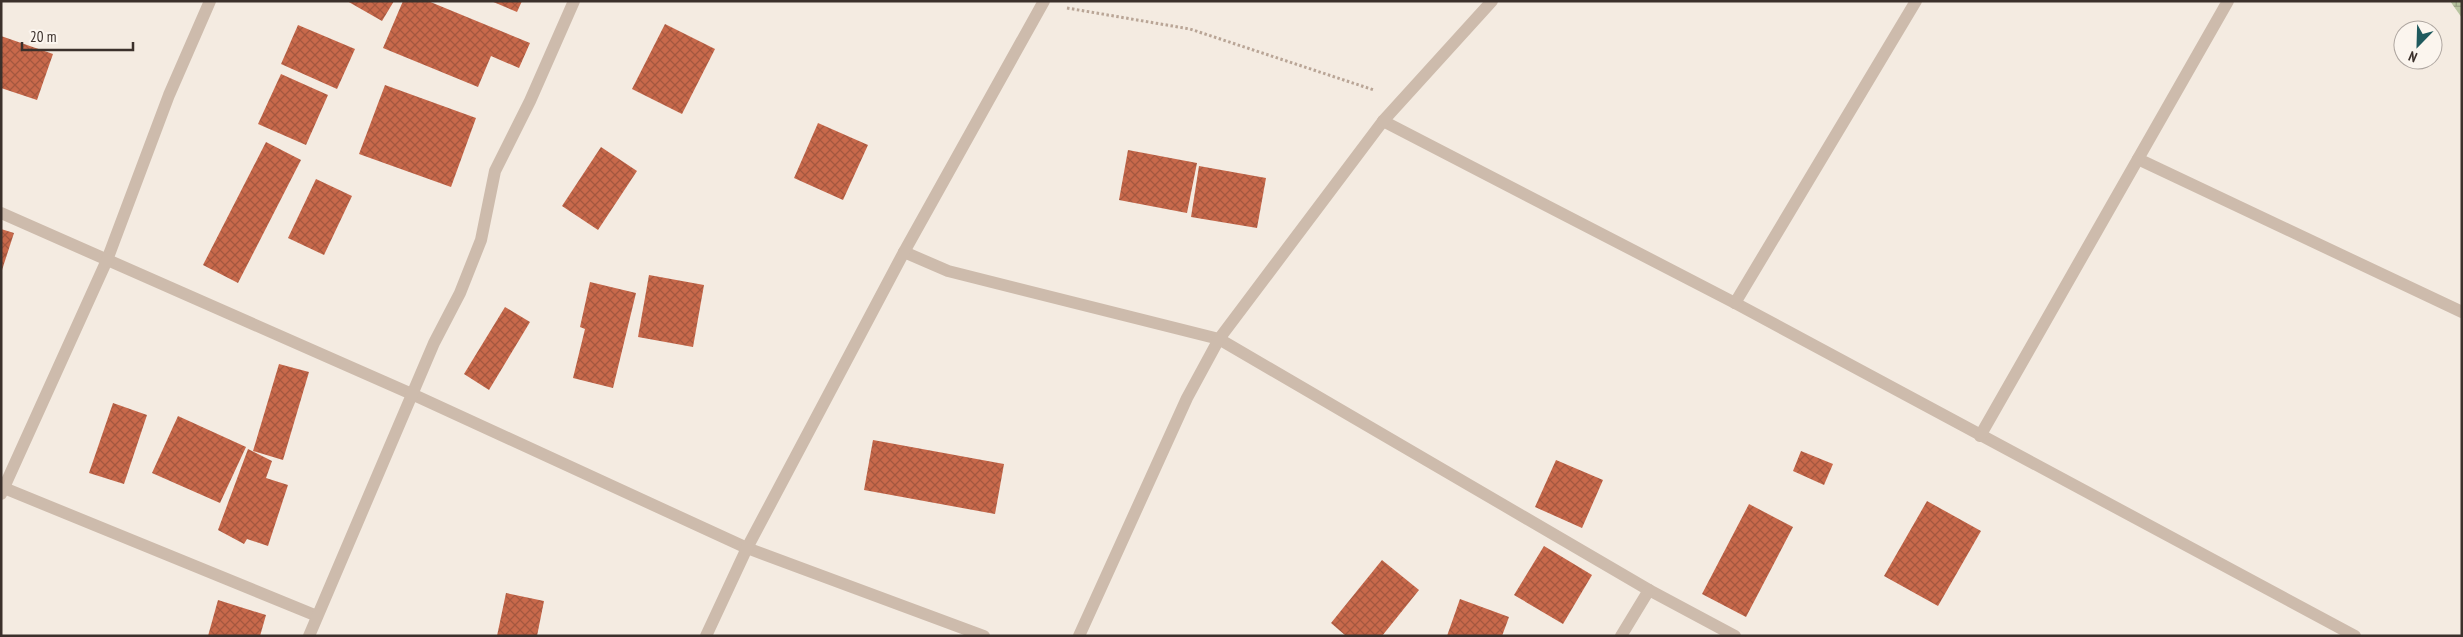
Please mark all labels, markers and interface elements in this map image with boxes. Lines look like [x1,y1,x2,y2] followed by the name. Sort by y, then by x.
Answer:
[22,20,134,52] scale bar
[2393,20,2443,70] north arrow
[30,27,56,46] text: 20 m
[2406,47,2420,67] text: N

